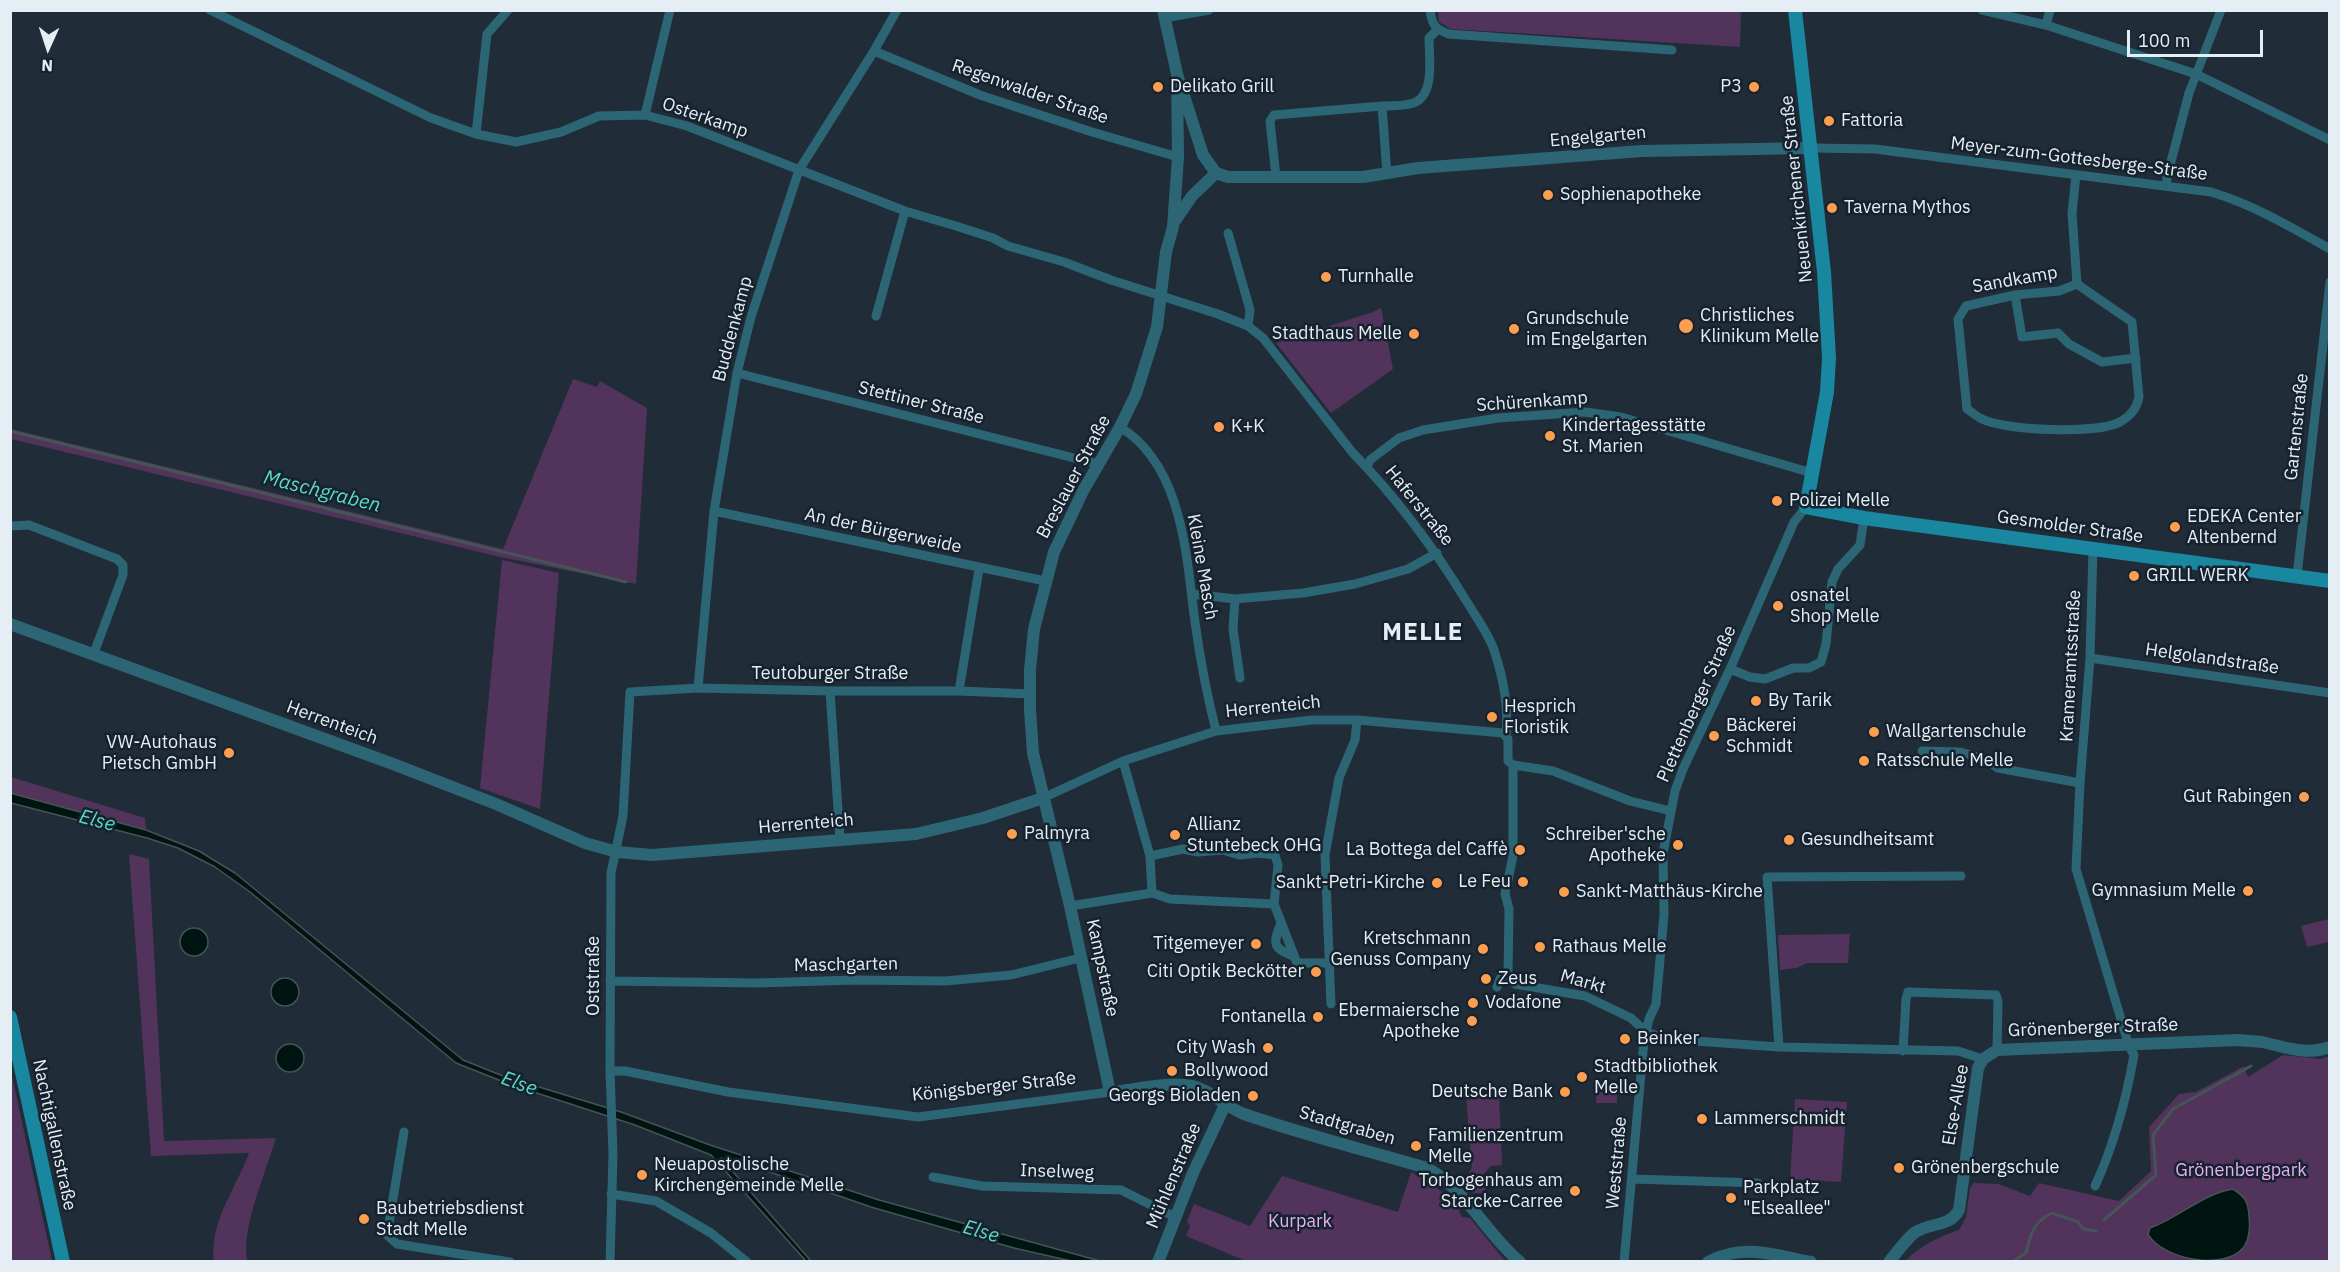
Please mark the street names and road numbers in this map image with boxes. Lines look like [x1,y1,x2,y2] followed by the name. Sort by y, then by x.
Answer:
[949,55,1111,129] street label: Regenwalder Straße
[659,93,751,143] street label: Osterkamp
[1776,94,1818,284] street label: Neuenkirchener Straße
[1549,122,1647,152] street label: Engelgarten
[1949,133,2209,185] street label: Meyer-zum-Gottesberge-Straße
[1971,262,2059,298] street label: Sandkamp
[709,274,757,384] street label: Buddenkamp
[2281,372,2313,482] street label: Gartenstraße
[856,377,986,429] street label: Stettiner Straße
[1476,387,1588,417] street label: Schürenkamp
[1032,412,1116,542] street label: Breslauer Straße
[1380,461,1458,551] street label: Haferstraße
[803,504,963,558] street label: An der Bürgerweide
[1996,506,2144,548] street label: Gesmolder Straße
[1182,512,1222,622] street label: Kleine Masch
[2056,589,2086,743] street label: Krameramtsstraße
[1653,622,1741,786] street label: Plettenberger Straße
[2144,639,2280,679] street label: Helgolandstraße
[752,663,908,685] street label: Teutoburger Straße
[1224,691,1322,723] street label: Herrenteich
[283,696,381,750] street label: Herrenteich
[757,809,855,839] street label: Herrenteich
[1081,917,1123,1019] street label: Kampstraße
[583,936,605,1016] street label: Oststraße
[794,953,898,977] street label: Maschgarten
[1558,965,1608,999] street label: Markt
[2007,1014,2179,1042] street label: Grönenberger Straße
[27,1058,81,1212] street label: Nachtigallenstraße
[1938,1063,1974,1147] street label: Else-Allee
[911,1068,1077,1106] street label: Königsberger Straße
[1296,1102,1398,1150] street label: Stadtgraben
[1602,1116,1632,1210] street label: Weststraße
[1142,1120,1206,1232] street label: Mühlenstraße
[1020,1160,1094,1184] street label: Inselweg

